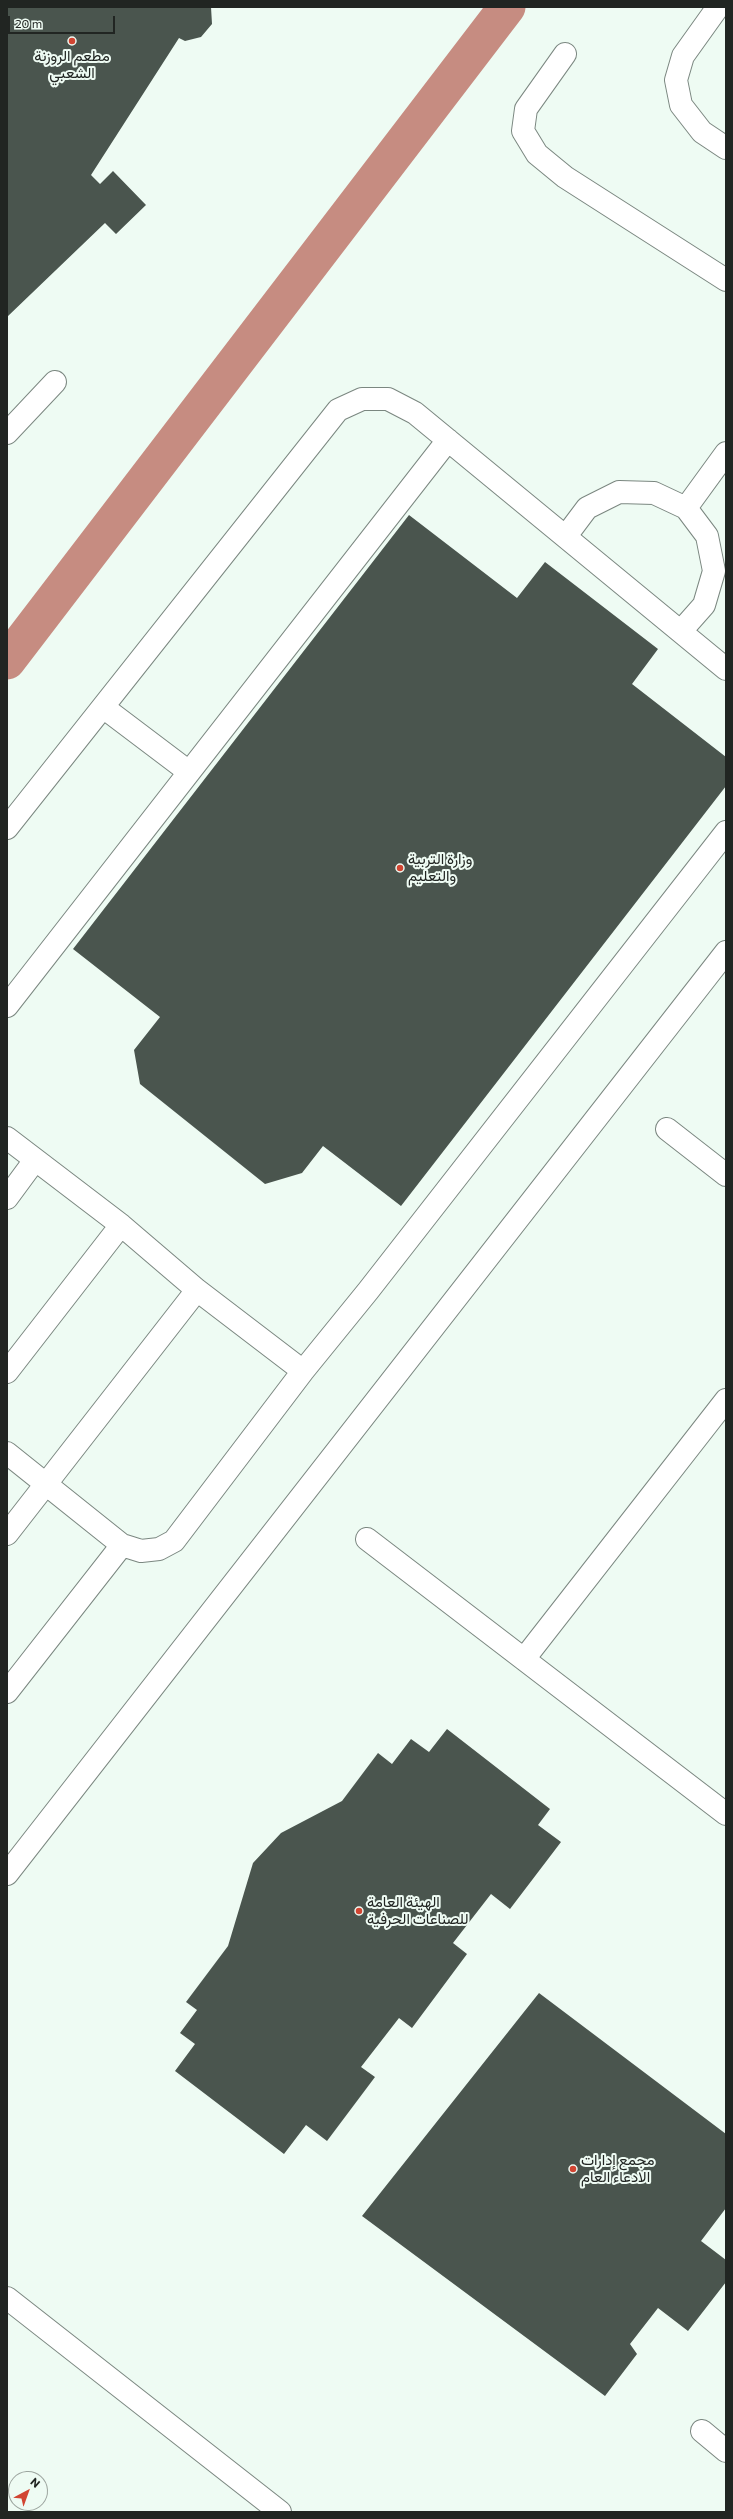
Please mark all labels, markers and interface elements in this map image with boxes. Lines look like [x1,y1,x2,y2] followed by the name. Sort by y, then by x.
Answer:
[10,8,117,34] scale bar
[15,16,42,30] text: 20 m
[67,36,77,46] marker: مطعم الروزنة الشعبي
[34,47,110,82] place label: مطعم الروزنة الشعبي
[408,850,472,885] place label: وزارة التربية والتعليم
[395,863,405,873] marker: وزارة التربية والتعليم
[367,1893,469,1928] place label: الهيئة العامة للصناعات الحرفية
[354,1906,364,1916] marker: الهيئة العامة للصناعات الحرفية
[581,2151,655,2186] place label: مجمع إدارات الادعاء العام
[568,2164,578,2174] marker: مجمع إدارات الادعاء العام
[8,2471,48,2511] north arrow
[28,2475,43,2490] text: N

